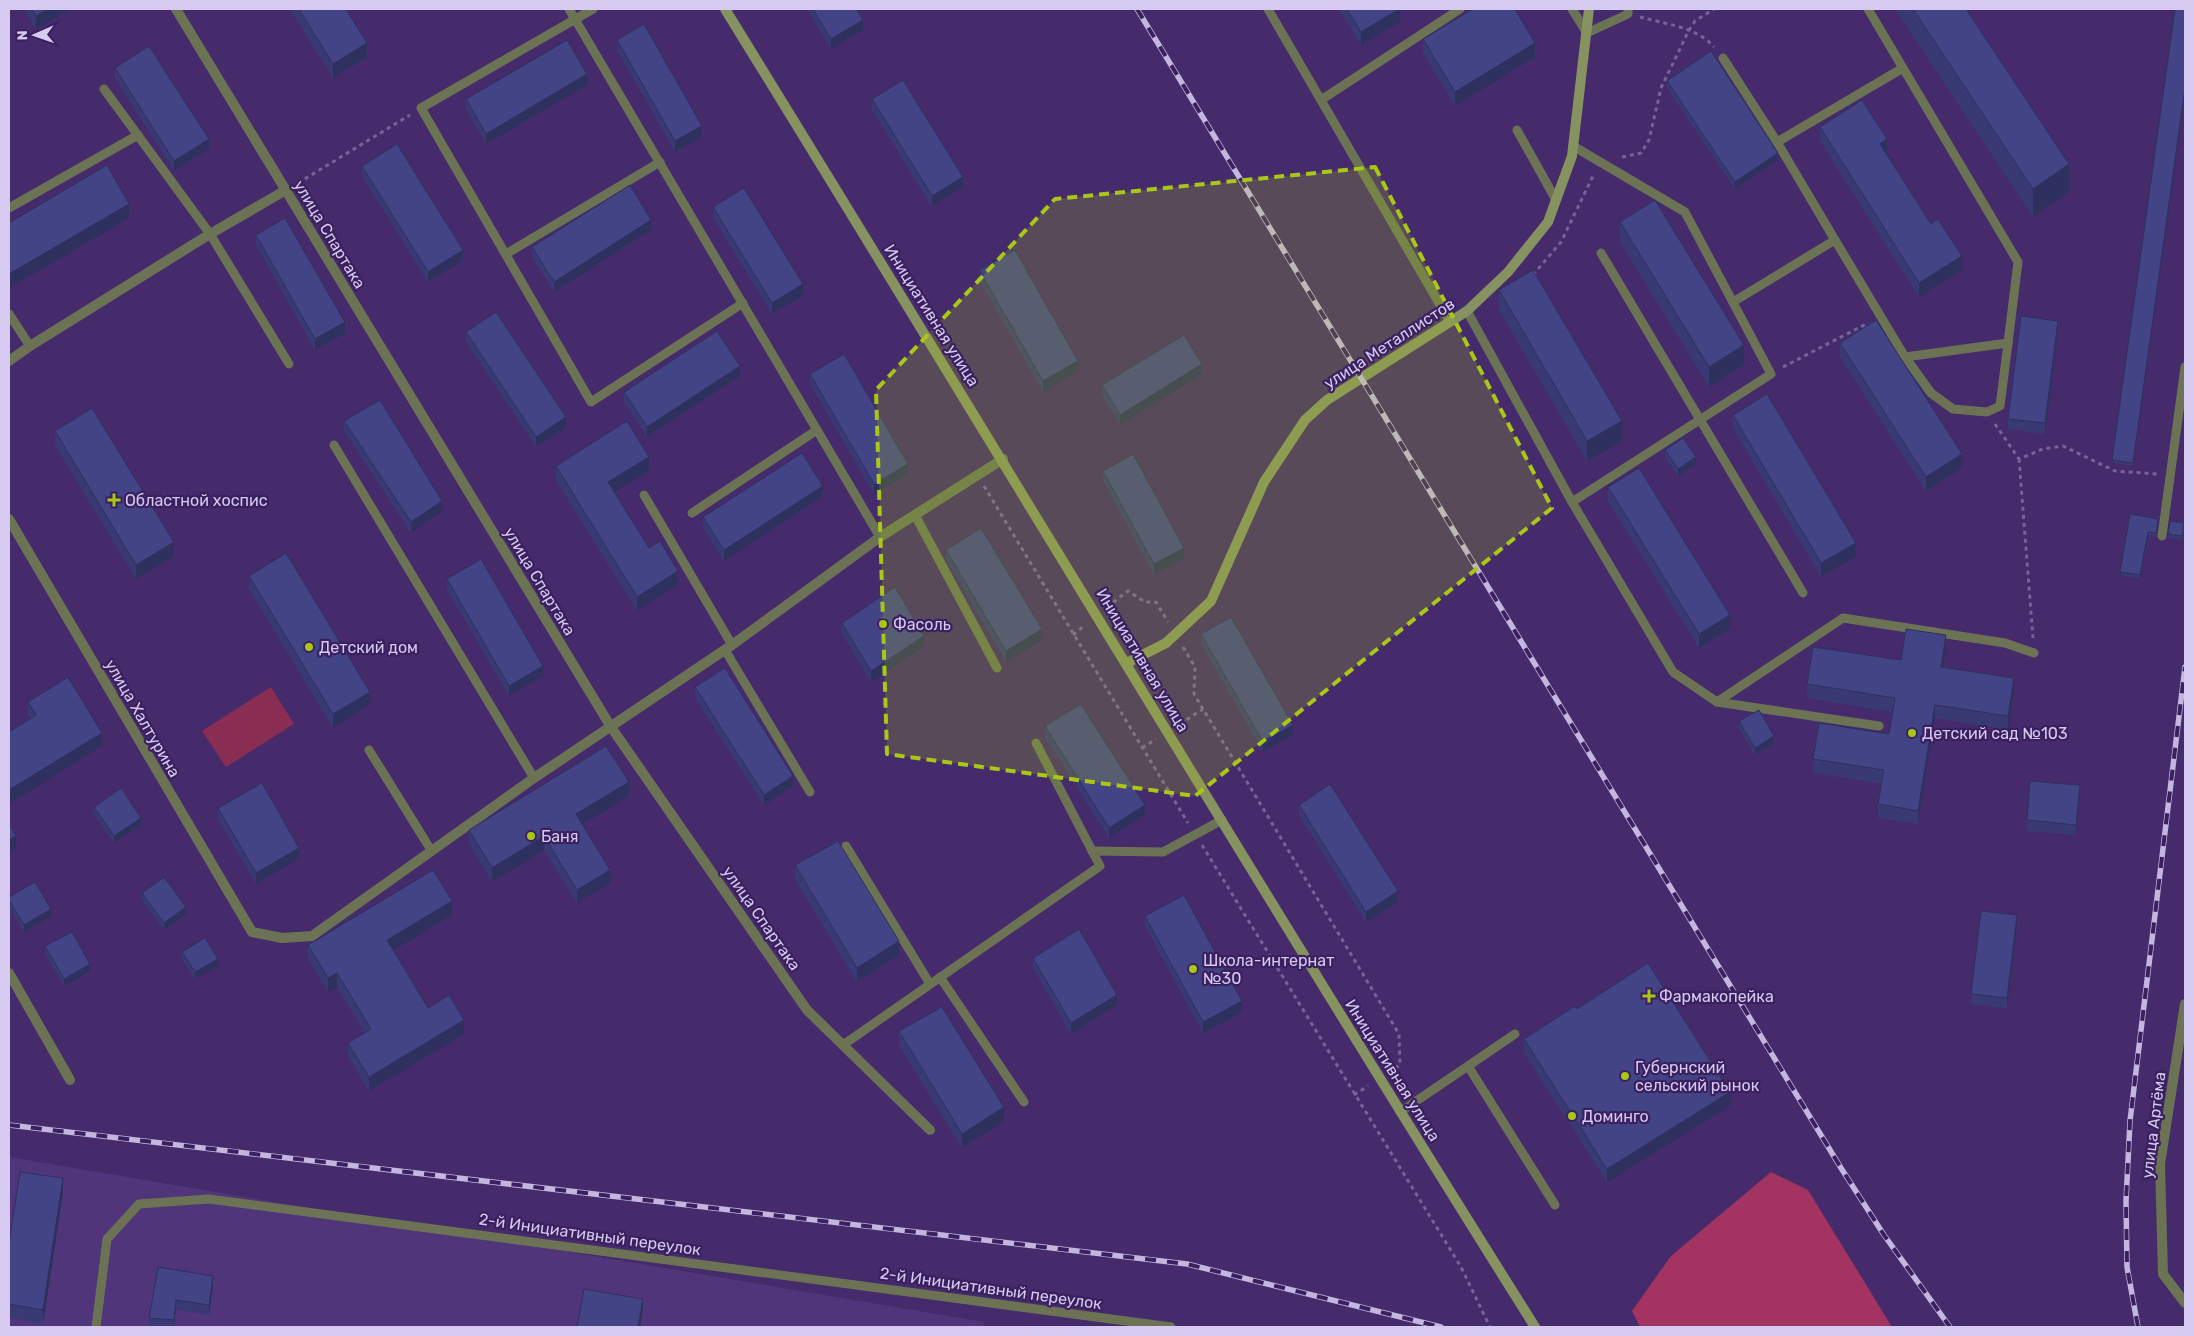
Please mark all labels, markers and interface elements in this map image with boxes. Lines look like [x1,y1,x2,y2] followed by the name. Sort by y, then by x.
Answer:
[10,10,60,60] north arrow
[14,30,31,41] text: N
[290,177,369,292] street label: улица Спартака
[880,241,983,390] street label: Инициативная улица
[1320,294,1458,393] street label: улица Металлистов
[125,491,268,510] place label: Областной хоспис
[107,493,121,507] marker: Областной хоспис
[500,524,579,639] street label: улица Спартака
[1092,585,1193,735] street label: Инициативная улица
[893,615,951,634] place label: Фасоль
[877,618,889,630] marker: Фасоль
[319,638,418,657] place label: Детский дом
[303,641,315,653] marker: Детский дом
[101,656,184,781] street label: улица Халтурина
[1922,724,2068,743] place label: Детский сад №103
[1906,727,1918,739] marker: Детский сад №103
[541,827,579,846] place label: Баня
[525,830,537,842] marker: Баня
[719,863,805,974] street label: улица Спартака
[1203,951,1334,988] place label: Школа-интернат №30
[1187,963,1199,975] marker: Школа-интернат №30
[1659,987,1774,1006] place label: Фармакопейка
[1643,990,1655,1002] marker: Фармакопейка
[1341,996,1444,1145] street label: Инициативная улица
[1635,1058,1760,1095] place label: Губернский сельский рынок
[1619,1070,1631,1082] marker: Губернский сельский рынок
[2138,1071,2169,1179] street label: улица Артёма
[1582,1107,1649,1126] place label: Доминго
[1566,1110,1578,1122] marker: Доминго
[478,1210,702,1260] street label: 2-й Инициативный переулок
[879,1264,1103,1314] street label: 2-й Инициативный переулок

